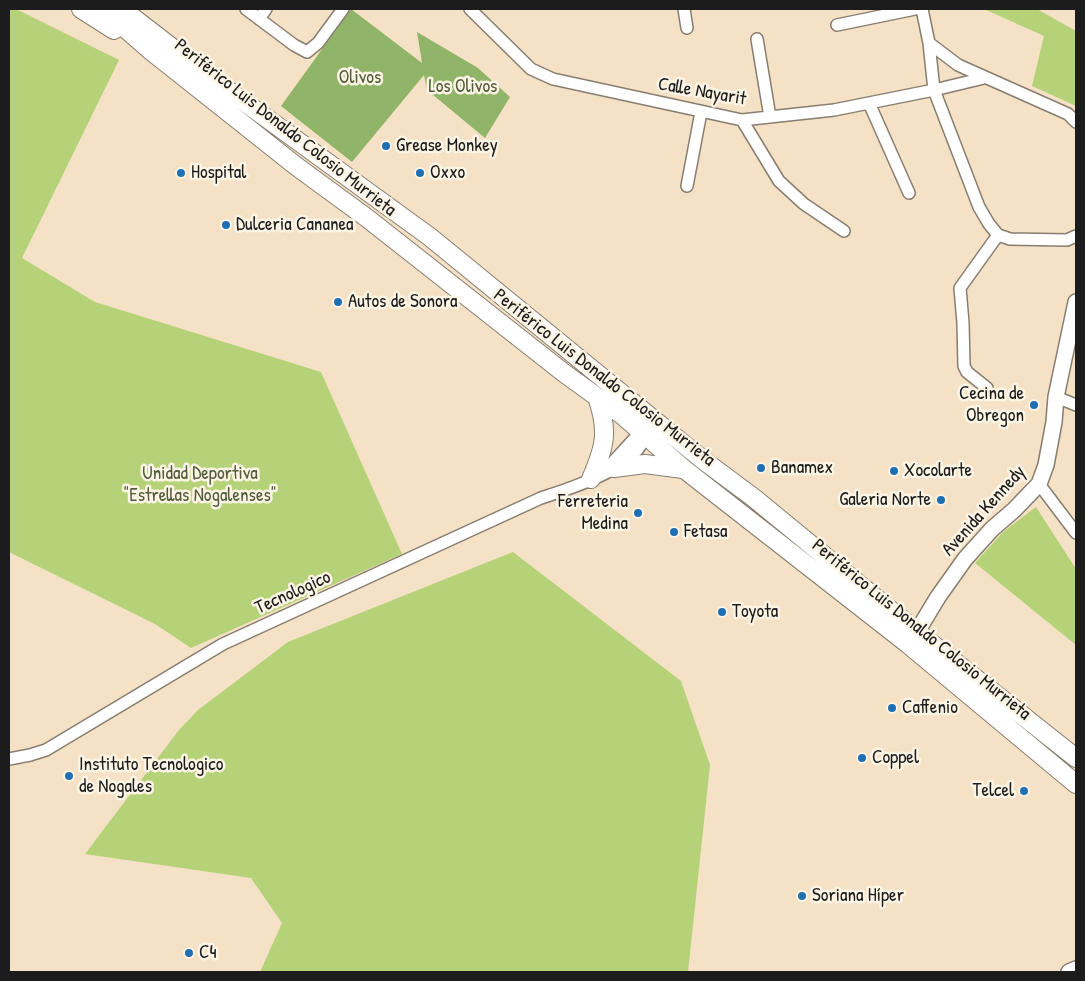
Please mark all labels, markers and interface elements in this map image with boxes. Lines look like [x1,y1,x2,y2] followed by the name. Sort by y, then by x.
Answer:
[170,34,400,222] street label: Periférico Luis Donaldo Colosio Murrieta
[339,67,381,89] park label: Olivos
[656,73,748,111] street label: Calle Nayarit
[429,76,497,98] park label: Los Olivos
[396,135,498,157] place label: Grease Monkey
[380,140,392,152] marker: Grease Monkey
[191,162,246,184] place label: Hospital
[430,162,465,184] place label: Oxxo
[175,167,187,179] marker: Hospital
[414,167,426,179] marker: Oxxo
[236,214,353,236] place label: Dulceria Cananea
[220,219,232,231] marker: Dulceria Cananea
[489,284,719,472] street label: Periférico Luis Donaldo Colosio Murrieta
[348,291,457,313] place label: Autos de Sonora
[332,296,344,308] marker: Autos de Sonora
[959,383,1024,427] place label: Cecina de Obregon
[1028,399,1040,411] marker: Cecina de Obregon
[771,457,833,479] place label: Banamex
[904,460,972,482] place label: Xocolarte
[937,461,1031,561] street label: Avenida Kennedy
[755,462,767,474] marker: Banamex
[123,463,277,507] park label: Unidad Deportiva "Estrellas Nogalenses"
[888,465,900,477] marker: Xocolarte
[839,489,931,511] place label: Galeria Norte
[558,491,628,535] place label: Ferreteria Medina
[935,494,947,506] marker: Galeria Norte
[632,507,644,519] marker: Ferreteria Medina
[684,521,727,543] place label: Fetasa
[668,526,680,538] marker: Fetasa
[807,535,1035,725] street label: Periférico Luis Donaldo Colosio Murrieta
[252,566,334,620] street label: Tecnologico
[732,601,778,623] place label: Toyota
[716,606,728,618] marker: Toyota
[902,697,958,719] place label: Caffenio
[886,702,898,714] marker: Caffenio
[872,747,919,769] place label: Coppel
[856,752,868,764] marker: Coppel
[79,754,223,798] place label: Instituto Tecnologico de Nogales
[63,770,75,782] marker: Instituto Tecnologico de Nogales
[973,780,1014,802] place label: Telcel
[1018,785,1030,797] marker: Telcel
[812,885,904,907] place label: Soriana Híper
[796,890,808,902] marker: Soriana Híper
[199,942,217,964] place label: C4
[183,947,195,959] marker: C4

